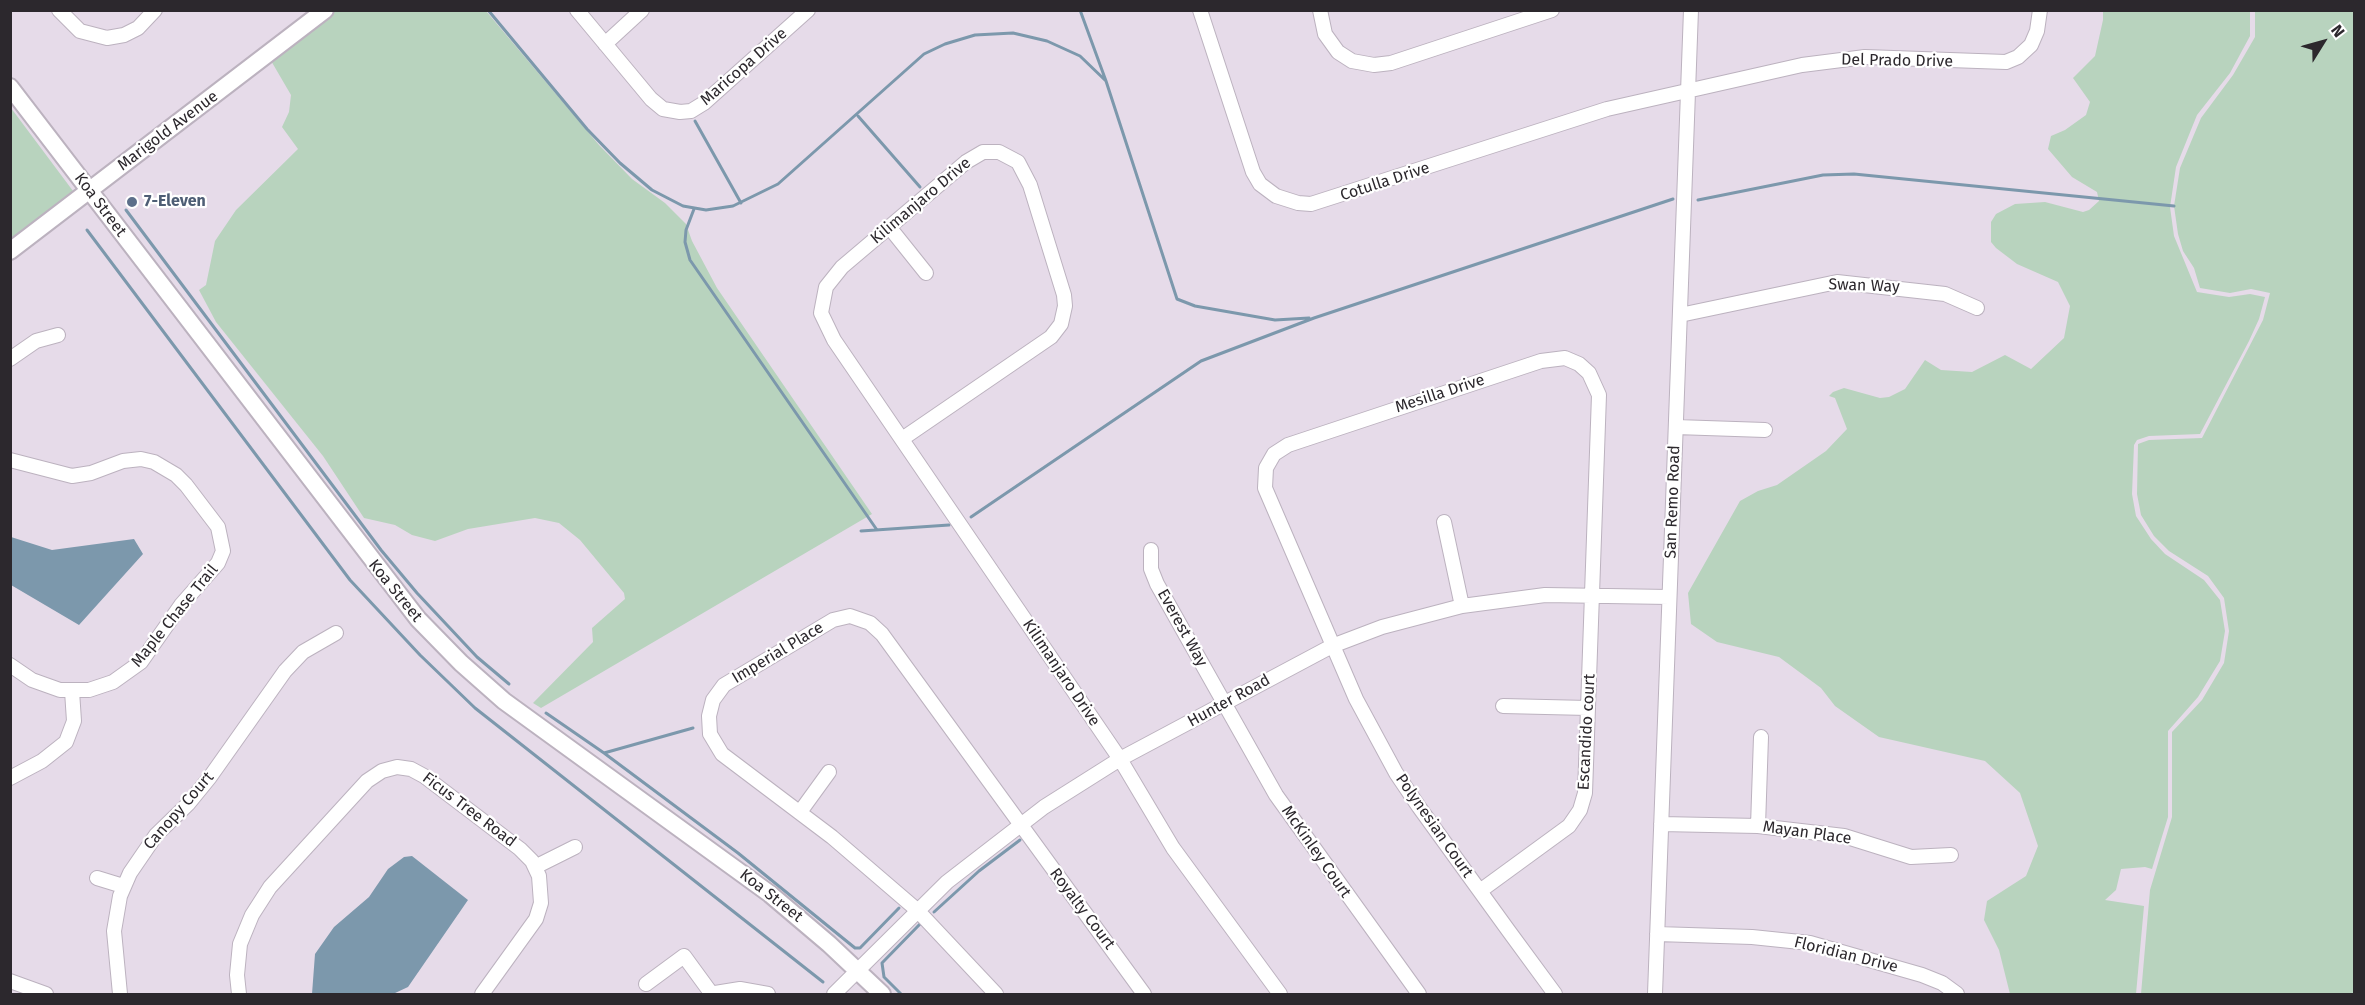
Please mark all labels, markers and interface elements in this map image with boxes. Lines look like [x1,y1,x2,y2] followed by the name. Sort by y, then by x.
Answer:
[2293,12,2353,72] north arrow
[2327,21,2349,41] text: N
[697,24,791,110] street label: Maricopa Drive
[1841,50,1953,72] street label: Del Prado Drive
[114,87,222,175] street label: Marigold Avenue
[867,154,975,248] street label: Kilimanjaro Drive
[1338,159,1432,205] street label: Cotulla Drive
[70,169,130,241] street label: Koa Street
[144,192,206,212] place label: 7-Eleven
[125,195,139,209] marker: 7-Eleven
[1828,275,1900,297] street label: Swan Way
[1393,371,1487,417] street label: Mesilla Drive
[1661,445,1685,559] street label: San Remo Road
[364,556,426,626] street label: Koa Street
[128,561,222,671] street label: Maple Chase Trail
[1153,586,1211,670] street label: Everest Way
[1018,616,1104,730] street label: Kilimanjaro Drive
[729,618,827,688] street label: Imperial Place
[1184,671,1274,731] street label: Hunter Road
[1574,673,1600,791] street label: Escandido court
[140,768,218,854] street label: Canopy Court
[418,769,520,851] street label: Ficus Tree Road
[1391,770,1477,882] street label: Polynesian Court
[1277,802,1355,902] street label: McKinley Court
[1761,817,1853,849] street label: Mayan Place
[736,865,806,927] street label: Koa Street
[1045,865,1119,953] street label: Royalty Court
[1792,933,1900,977] street label: Floridian Drive

